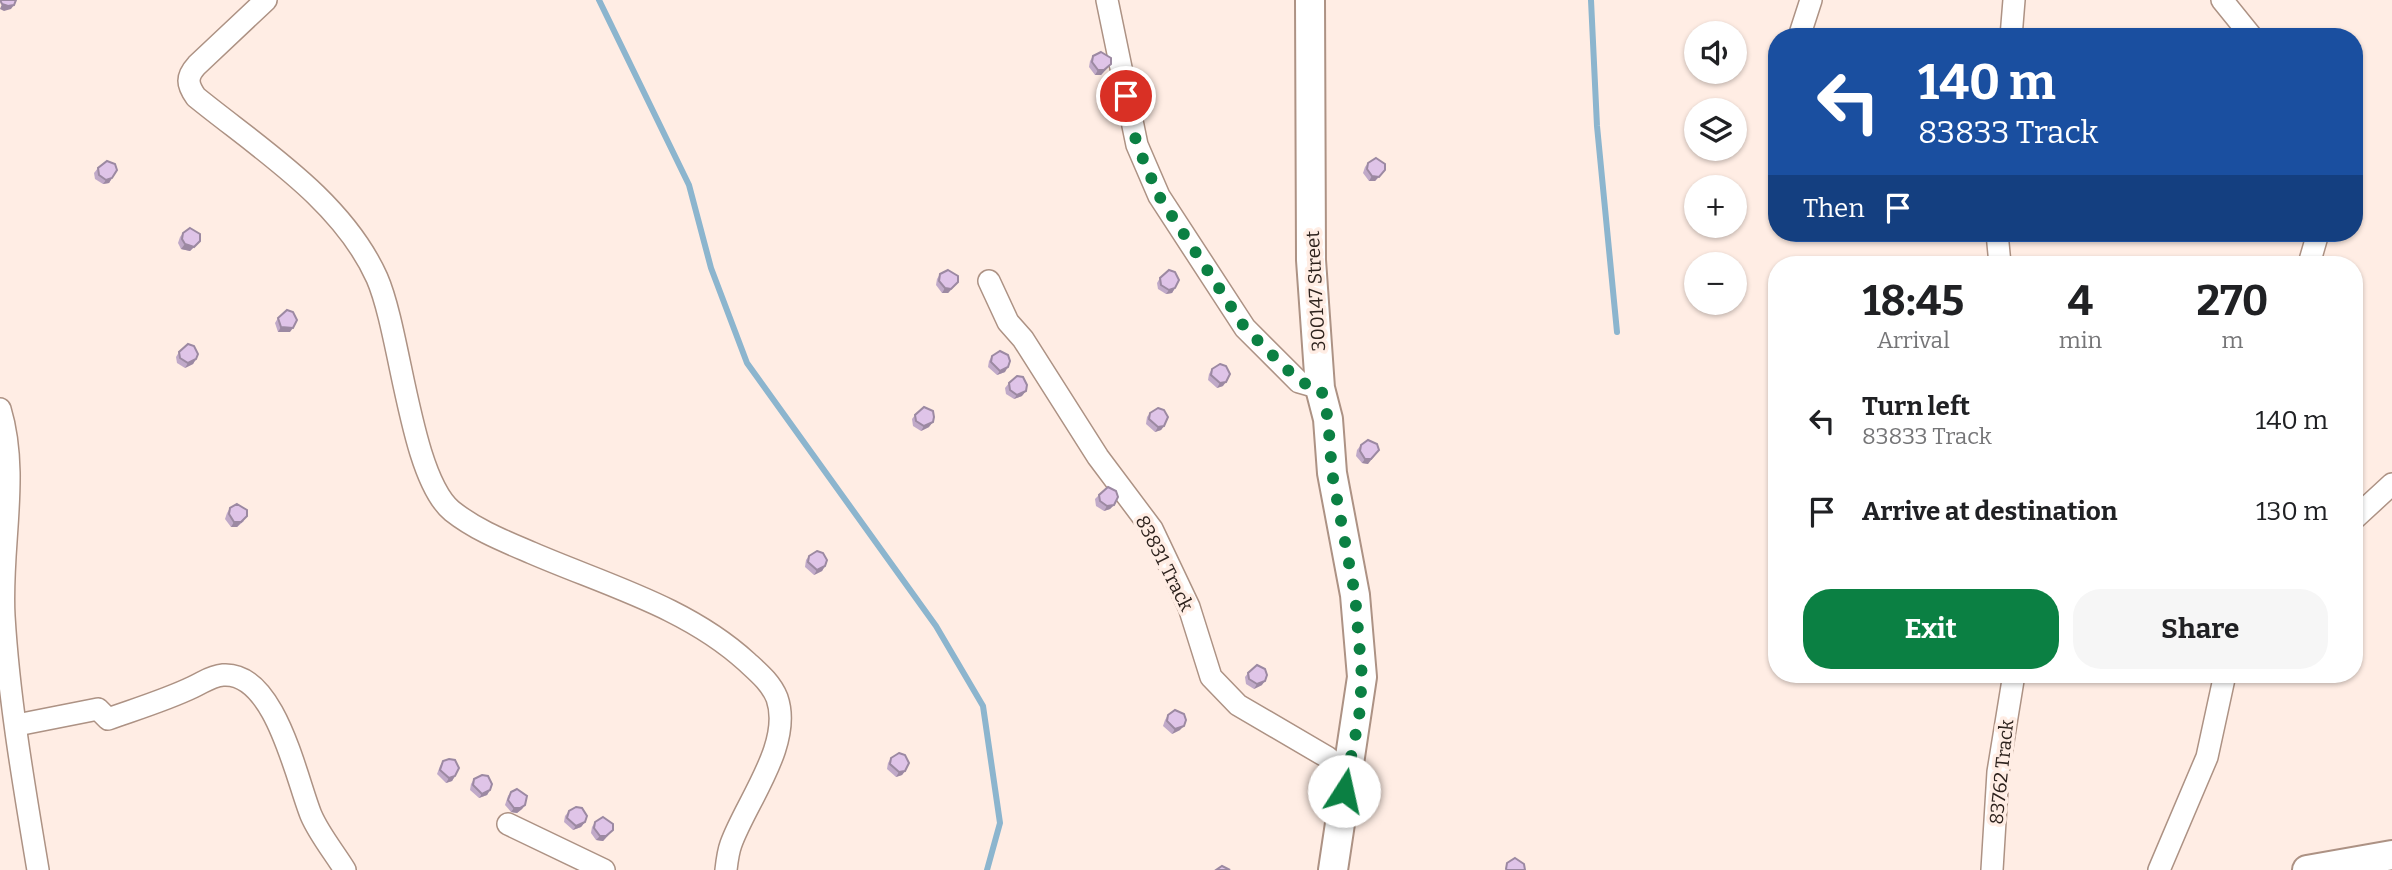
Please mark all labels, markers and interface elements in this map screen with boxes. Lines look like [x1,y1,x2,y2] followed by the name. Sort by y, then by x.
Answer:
[1684,21,1747,315] map controls
[1684,21,1747,84] button: sound
[1918,53,2056,112] text: 140 m
[1803,56,1894,147] icon: left
[1096,66,1156,126] pin
[1107,77,1145,115] icon: arrive
[1684,98,1747,161] button: layers
[1918,113,2098,151] text: 83833 Track
[1684,175,1747,238] button: +
[1879,189,1917,227] icon: arrive
[1803,193,1865,224] text: Then
[1301,230,1330,352] street label: 300147 Street
[1684,252,1747,315] button: −
[1862,276,1964,326] text: 18:45
[2068,276,2093,326] text: 4
[2197,276,2269,326] text: 270
[1877,326,1950,354] text: Arrival
[2059,326,2102,354] text: min
[2222,326,2243,354] text: m
[1862,391,1970,422] text: Turn left
[1803,402,1841,440] icon: left
[2256,405,2328,436] text: 140 m
[1862,422,1992,450] text: 83833 Track
[1803,493,1841,531] icon: arrive
[1862,496,2117,527] text: Arrive at destination
[2256,496,2328,527] text: 130 m
[1131,512,1199,615] street label: 83831 Track
[1803,589,2059,669] button: Exit
[2073,589,2328,669] button: Share
[1985,718,2018,826] street label: 83762 Track
[1307,754,1381,828] position arrow

